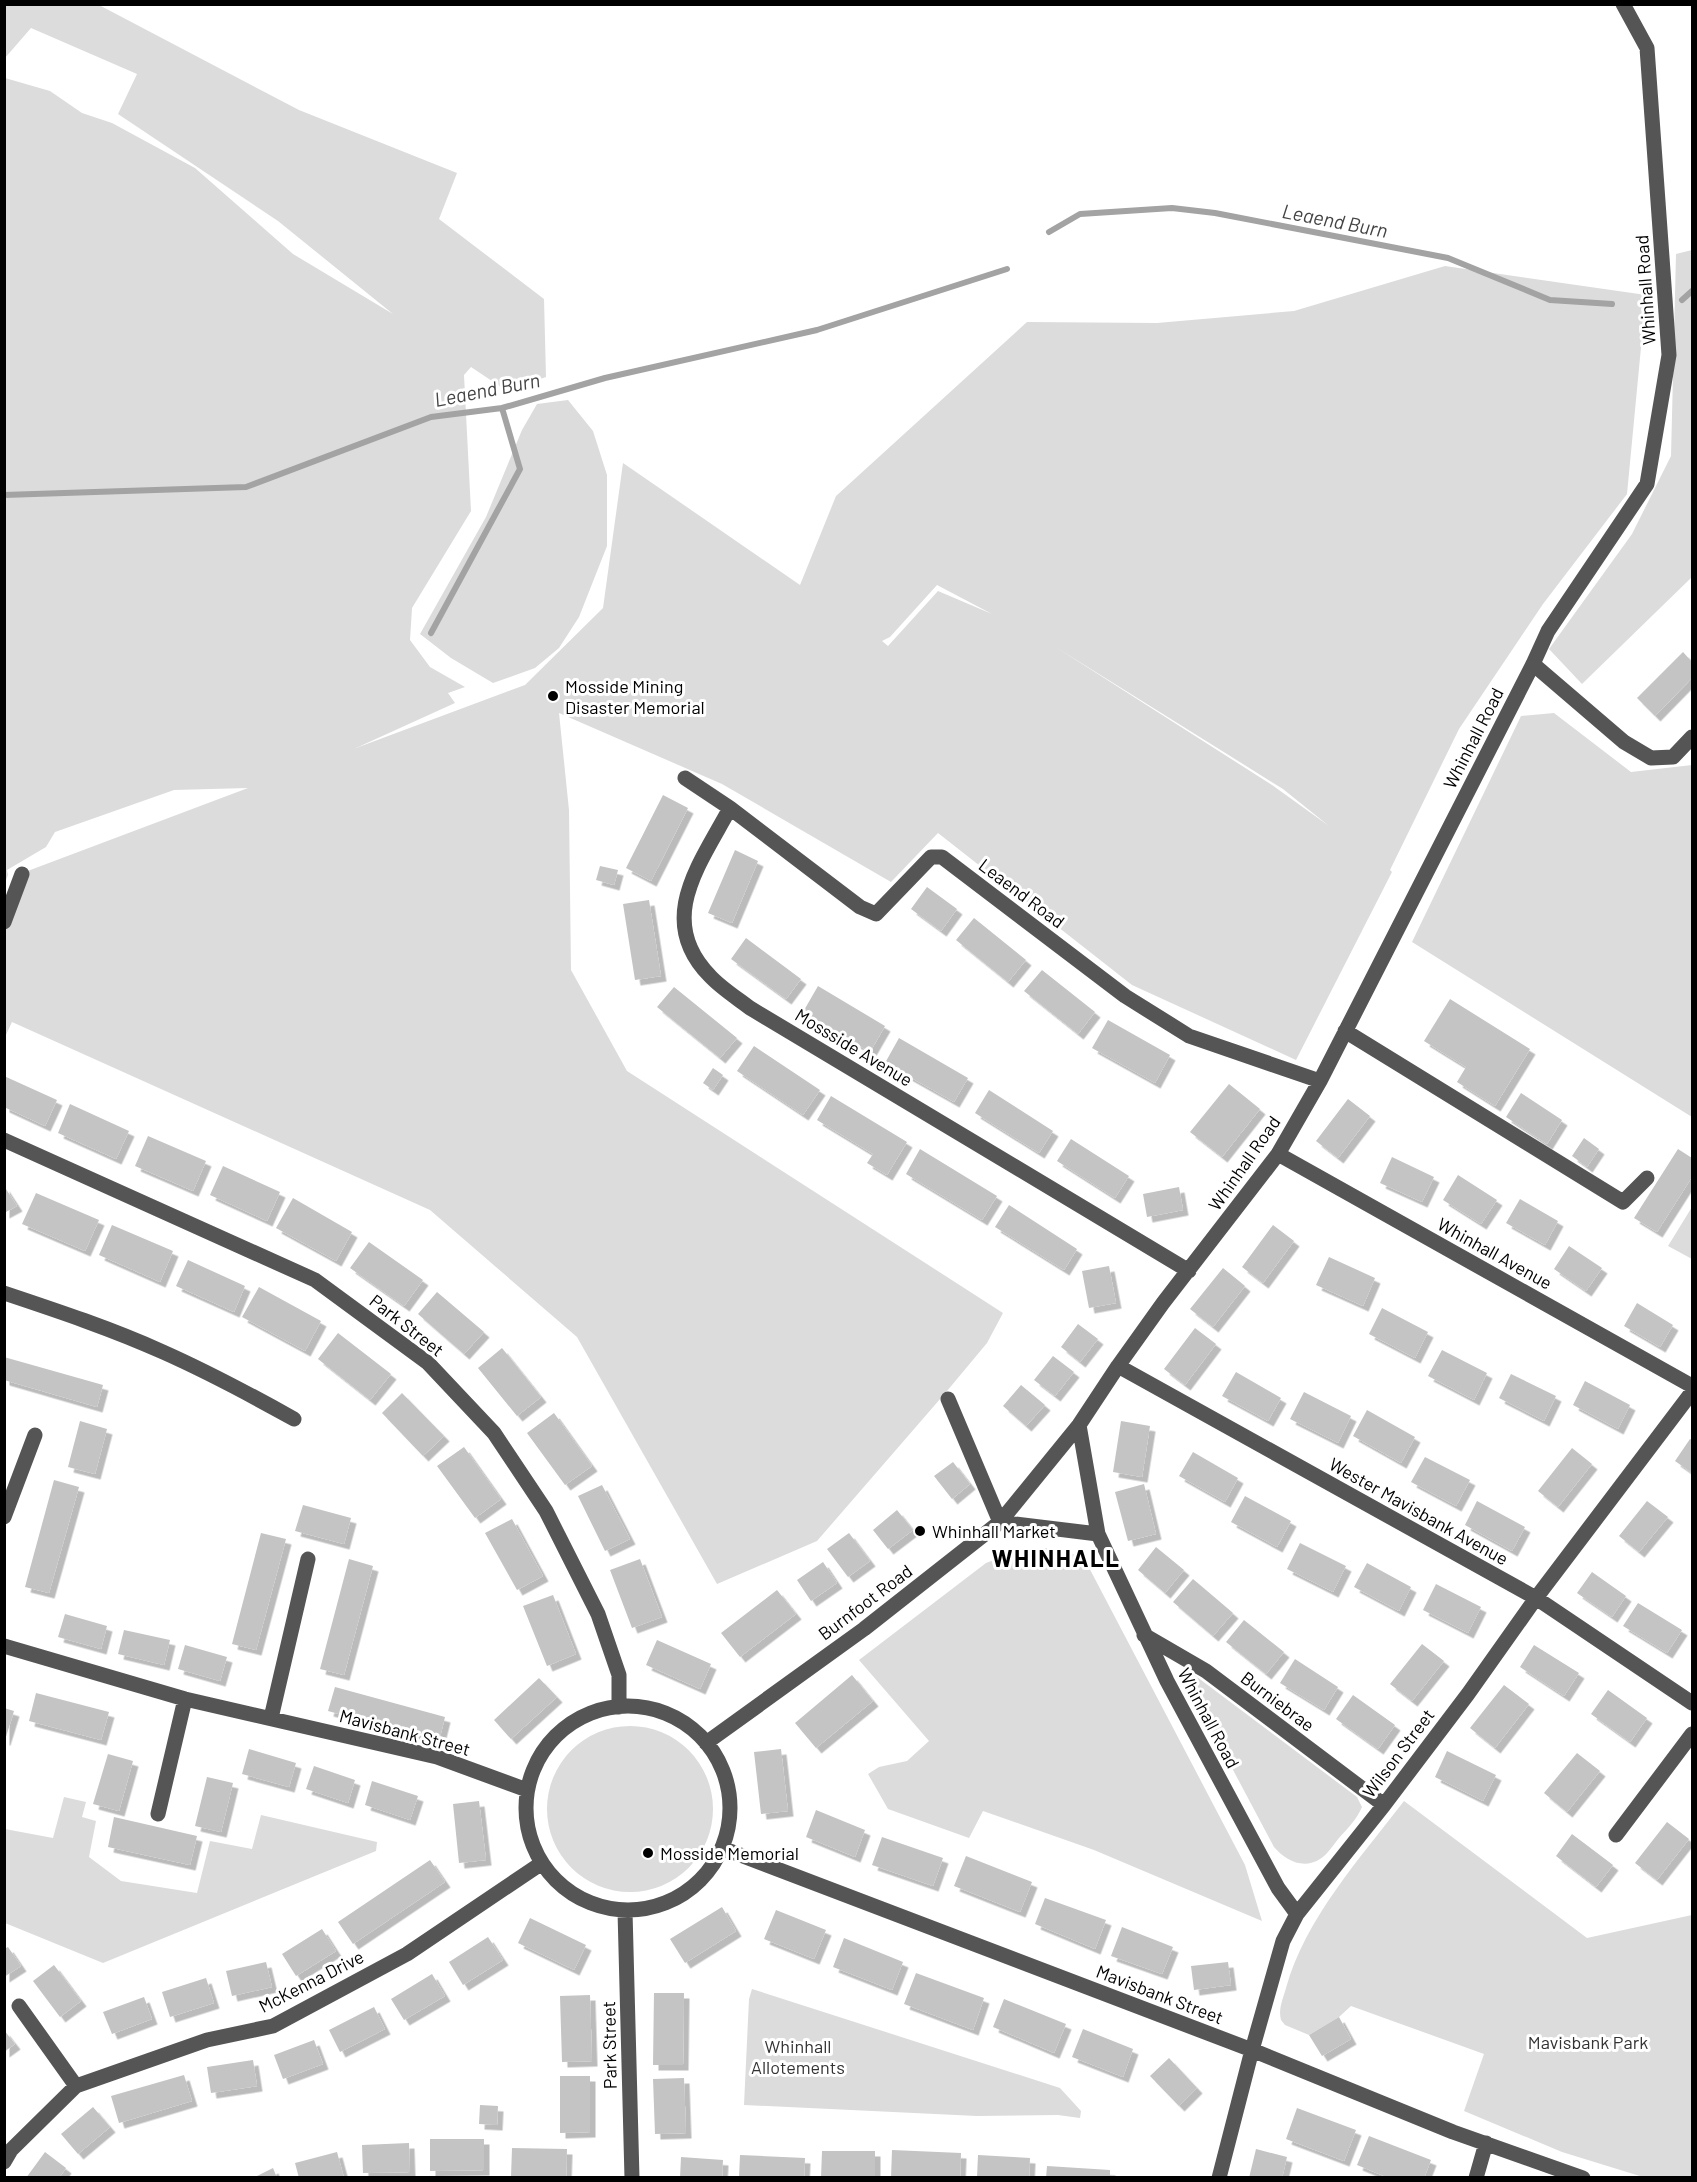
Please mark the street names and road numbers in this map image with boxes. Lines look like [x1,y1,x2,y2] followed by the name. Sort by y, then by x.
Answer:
[1630,234,1660,346] street label: Whinhall Road
[1438,684,1508,792] street label: Whinhall Road
[975,854,1069,932] street label: Leaend Road
[791,1003,917,1091] street label: Mossside Avenue
[1203,1111,1285,1215] street label: Whinhall Road
[1434,1212,1556,1294] street label: Whinhall Avenue
[366,1289,448,1361] street label: Park Street
[1326,1453,1512,1569] street label: Wester Mavisbank Avenue
[814,1560,916,1644] street label: Burnfoot Road
[1173,1664,1245,1772] street label: Whinhall Road
[1237,1666,1319,1736] street label: Burniebrae
[337,1704,473,1760] street label: Mavisbank Street
[1357,1704,1439,1802] street label: Wilson Street
[255,1945,367,2017] street label: McKenna Drive
[1093,1960,1227,2028] street label: Mavisbank Street
[597,2001,621,2089] street label: Park Street

